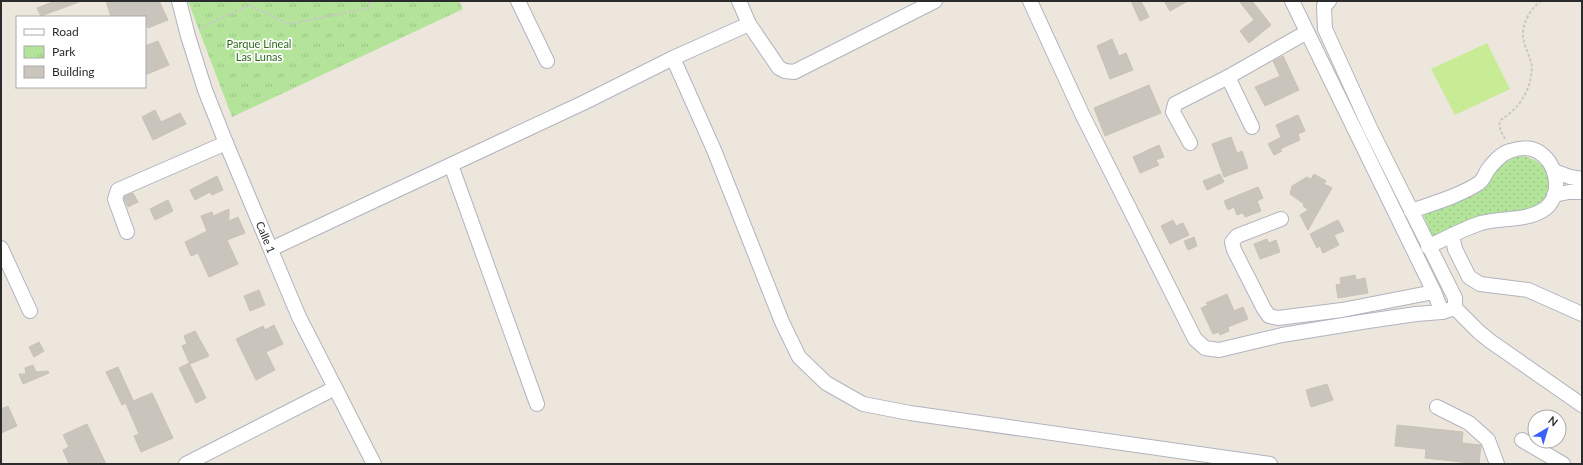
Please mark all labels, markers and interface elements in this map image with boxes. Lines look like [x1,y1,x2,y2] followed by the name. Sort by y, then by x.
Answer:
[16,16,146,88] legend
[52,24,79,39] text: Road
[227,37,291,63] park label: Parque Líneal Las Lunas
[52,44,76,59] text: Park
[52,64,95,79] text: Building
[254,219,278,255] street label: Calle 1
[1527,409,1567,449] north arrow
[1546,413,1561,428] text: N

